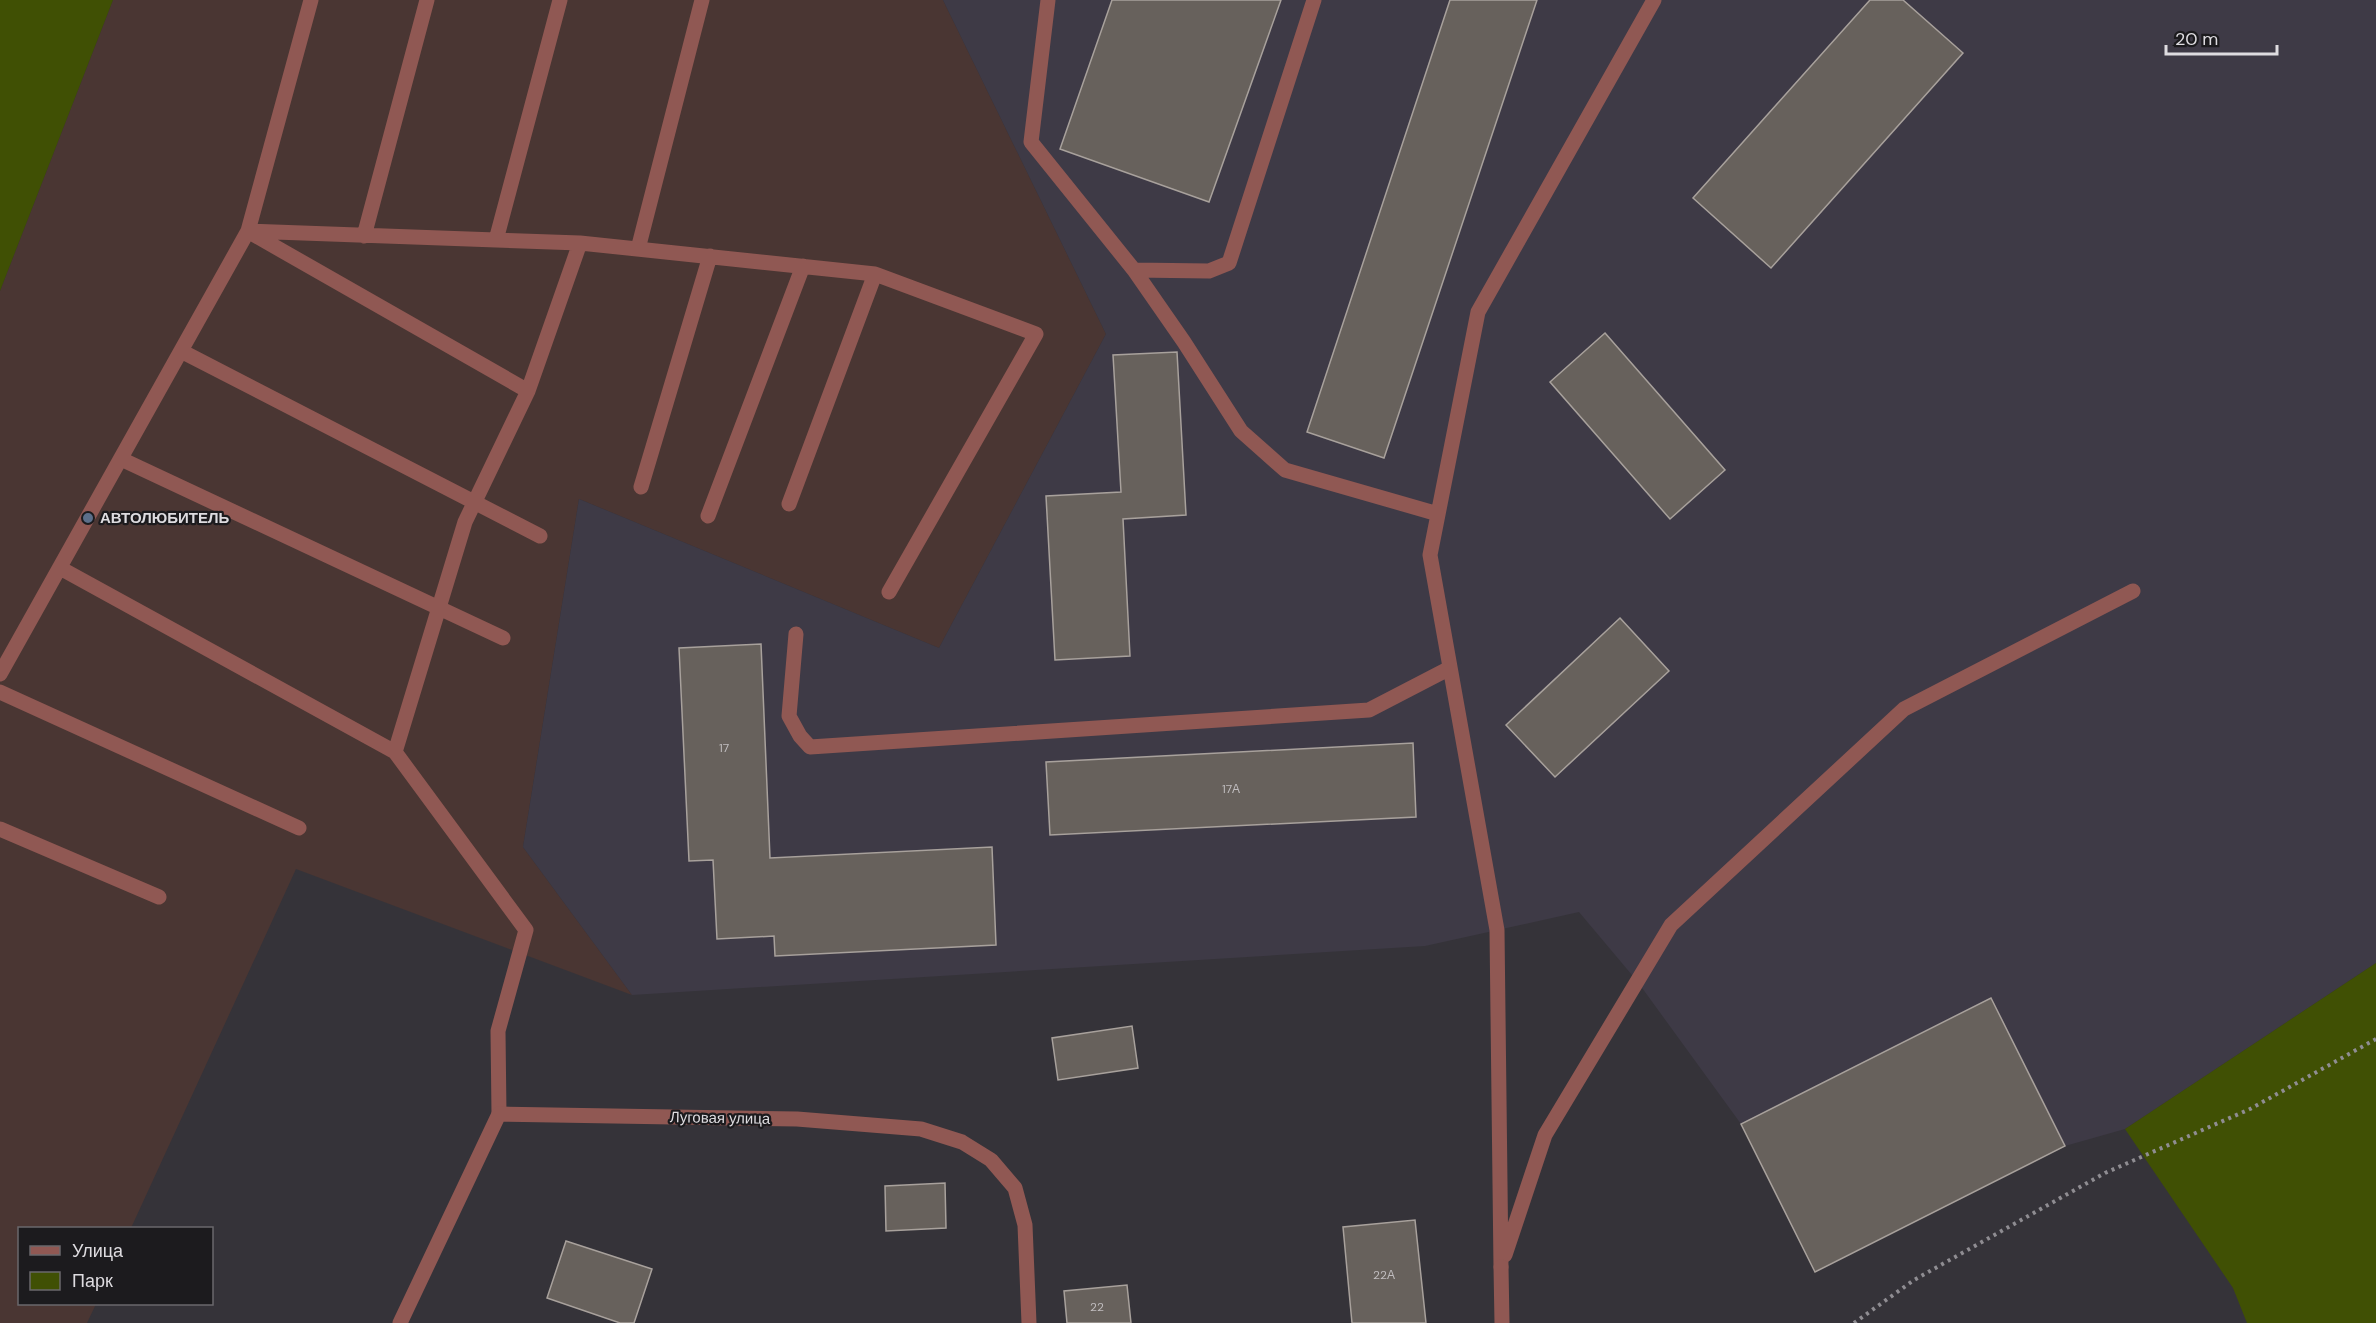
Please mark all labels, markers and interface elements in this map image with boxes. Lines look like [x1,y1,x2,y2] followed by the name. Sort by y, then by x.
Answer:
[2166,18,2277,56] scale bar
[2175,27,2218,51] text: 20 m
[100,508,229,528] place label: АВТОЛЮБИТЕЛЬ
[81,511,95,525] marker: АВТОЛЮБИТЕЛЬ
[719,740,729,756] house number: 17
[1222,781,1240,797] house number: 17А
[670,1107,771,1129] street label: Луговая улица
[18,1227,213,1305] legend
[72,1239,124,1263] text: Улица
[1373,1267,1395,1283] house number: 22А
[72,1269,113,1293] text: Парк
[1090,1299,1104,1315] house number: 22

